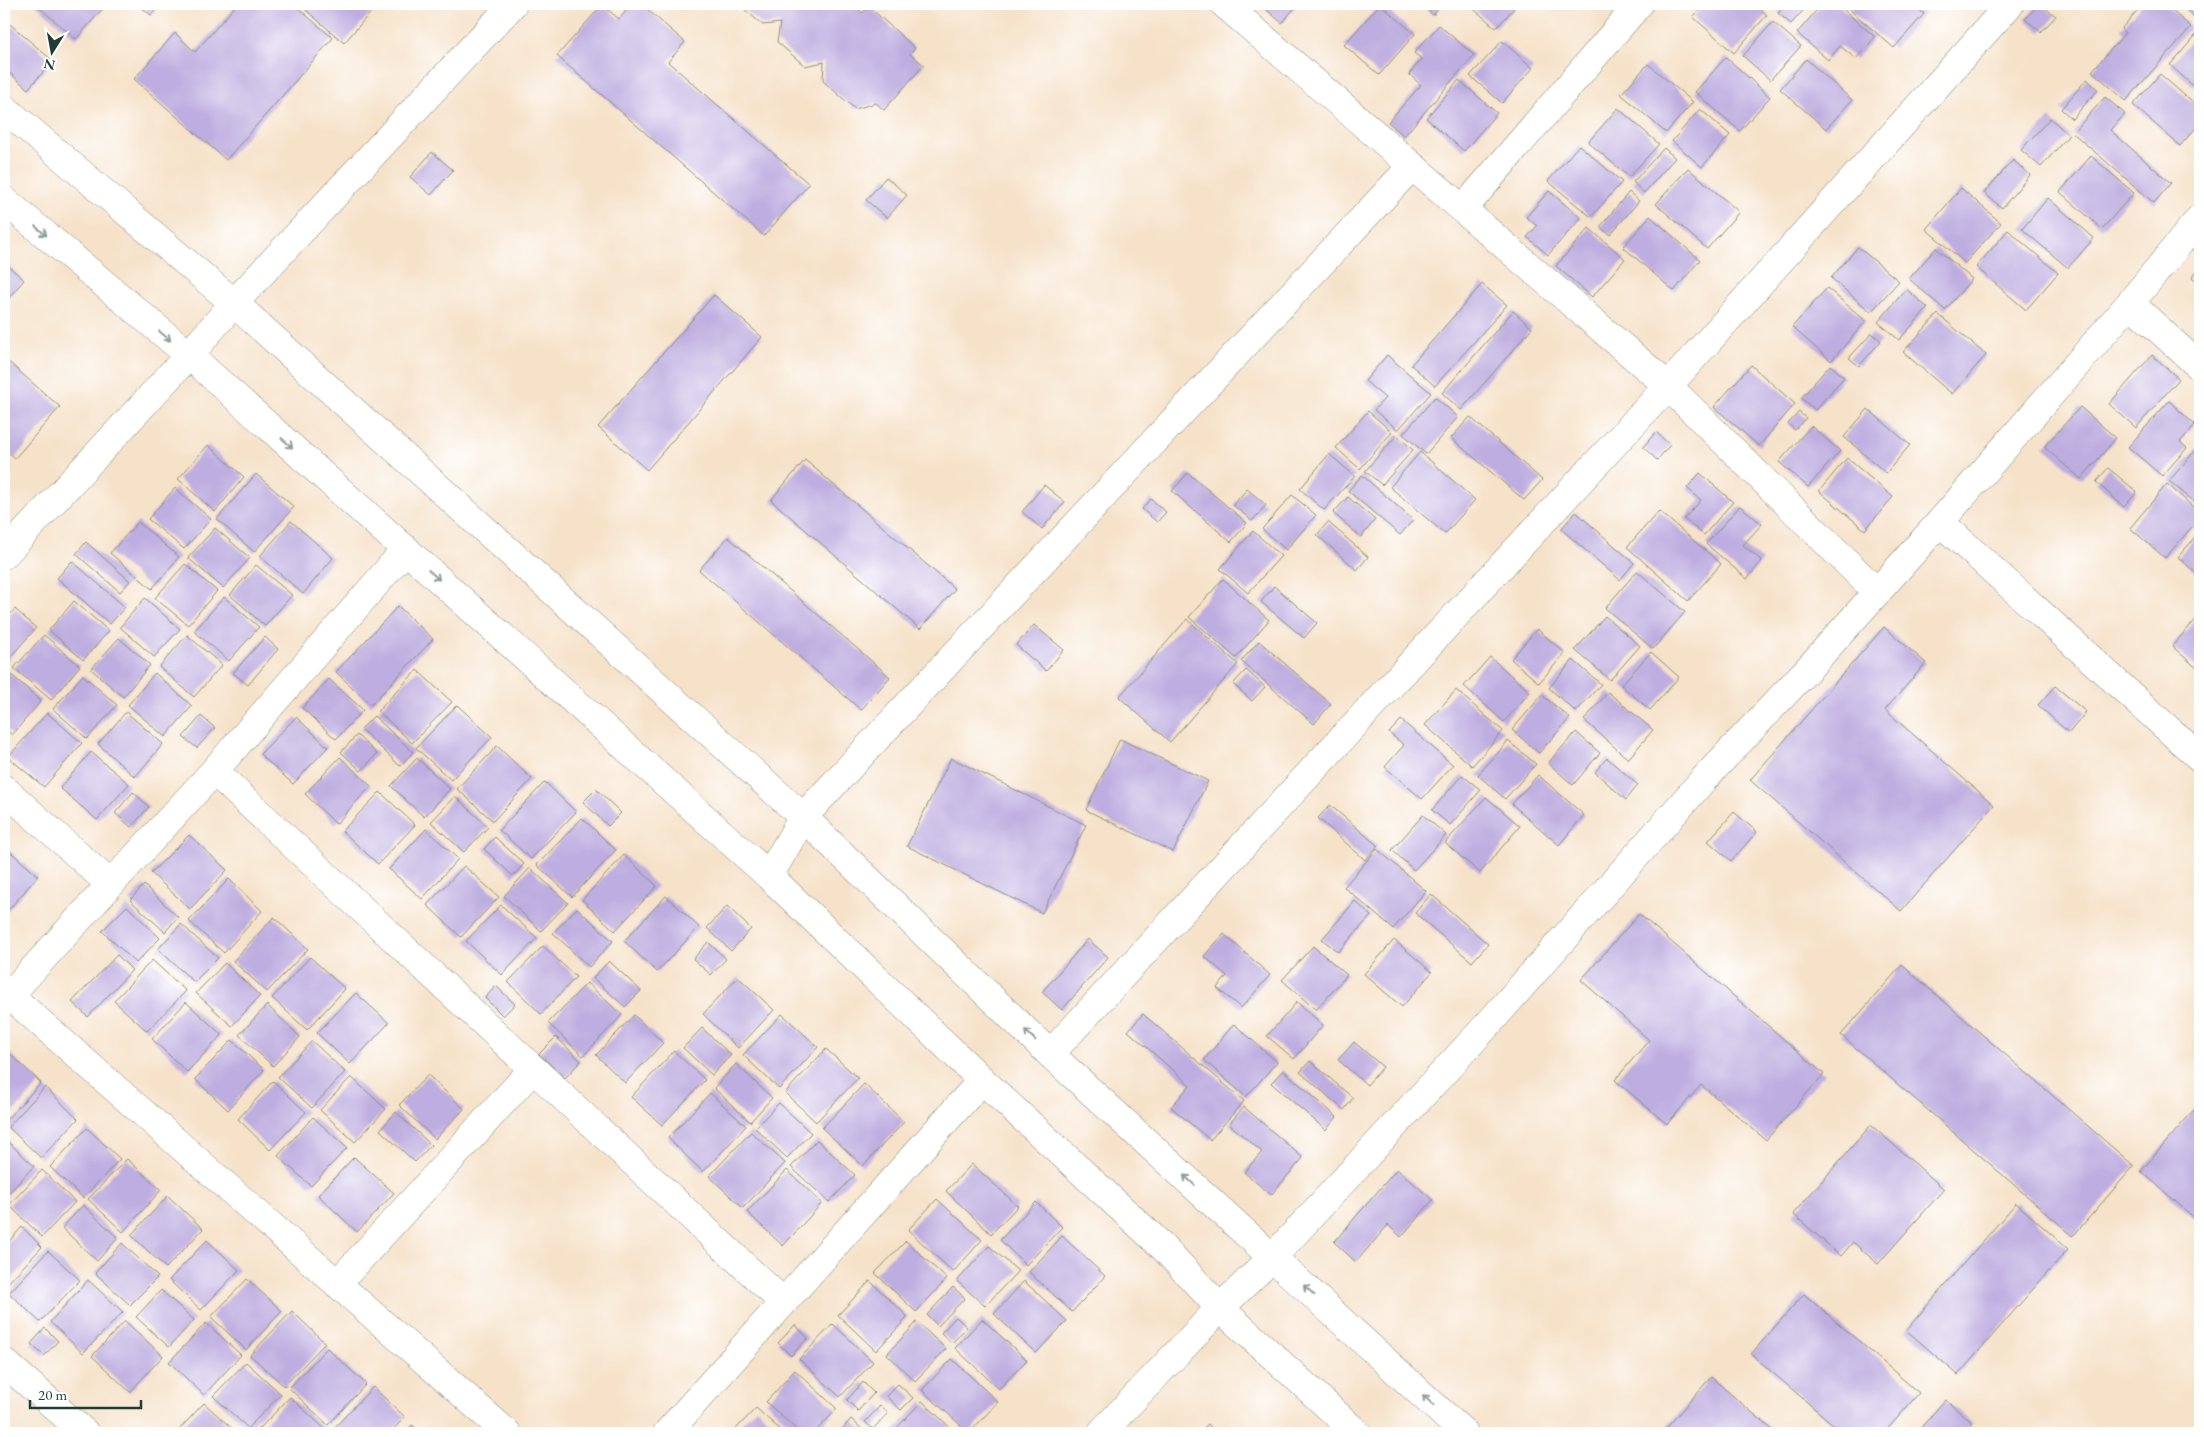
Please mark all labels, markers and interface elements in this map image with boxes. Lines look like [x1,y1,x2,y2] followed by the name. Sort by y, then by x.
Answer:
[28,28,78,78] north arrow
[42,55,57,75] text: N
[34,225,47,236] one-way arrow
[159,330,172,341] one-way arrow
[281,437,294,449] one-way arrow
[428,569,441,581] one-way arrow
[1024,1029,1037,1041] one-way arrow
[1183,1174,1196,1186] one-way arrow
[1303,1284,1315,1296] one-way arrow
[30,1377,141,1409] scale bar
[38,1385,67,1404] text: 20 m
[1422,1394,1435,1406] one-way arrow

